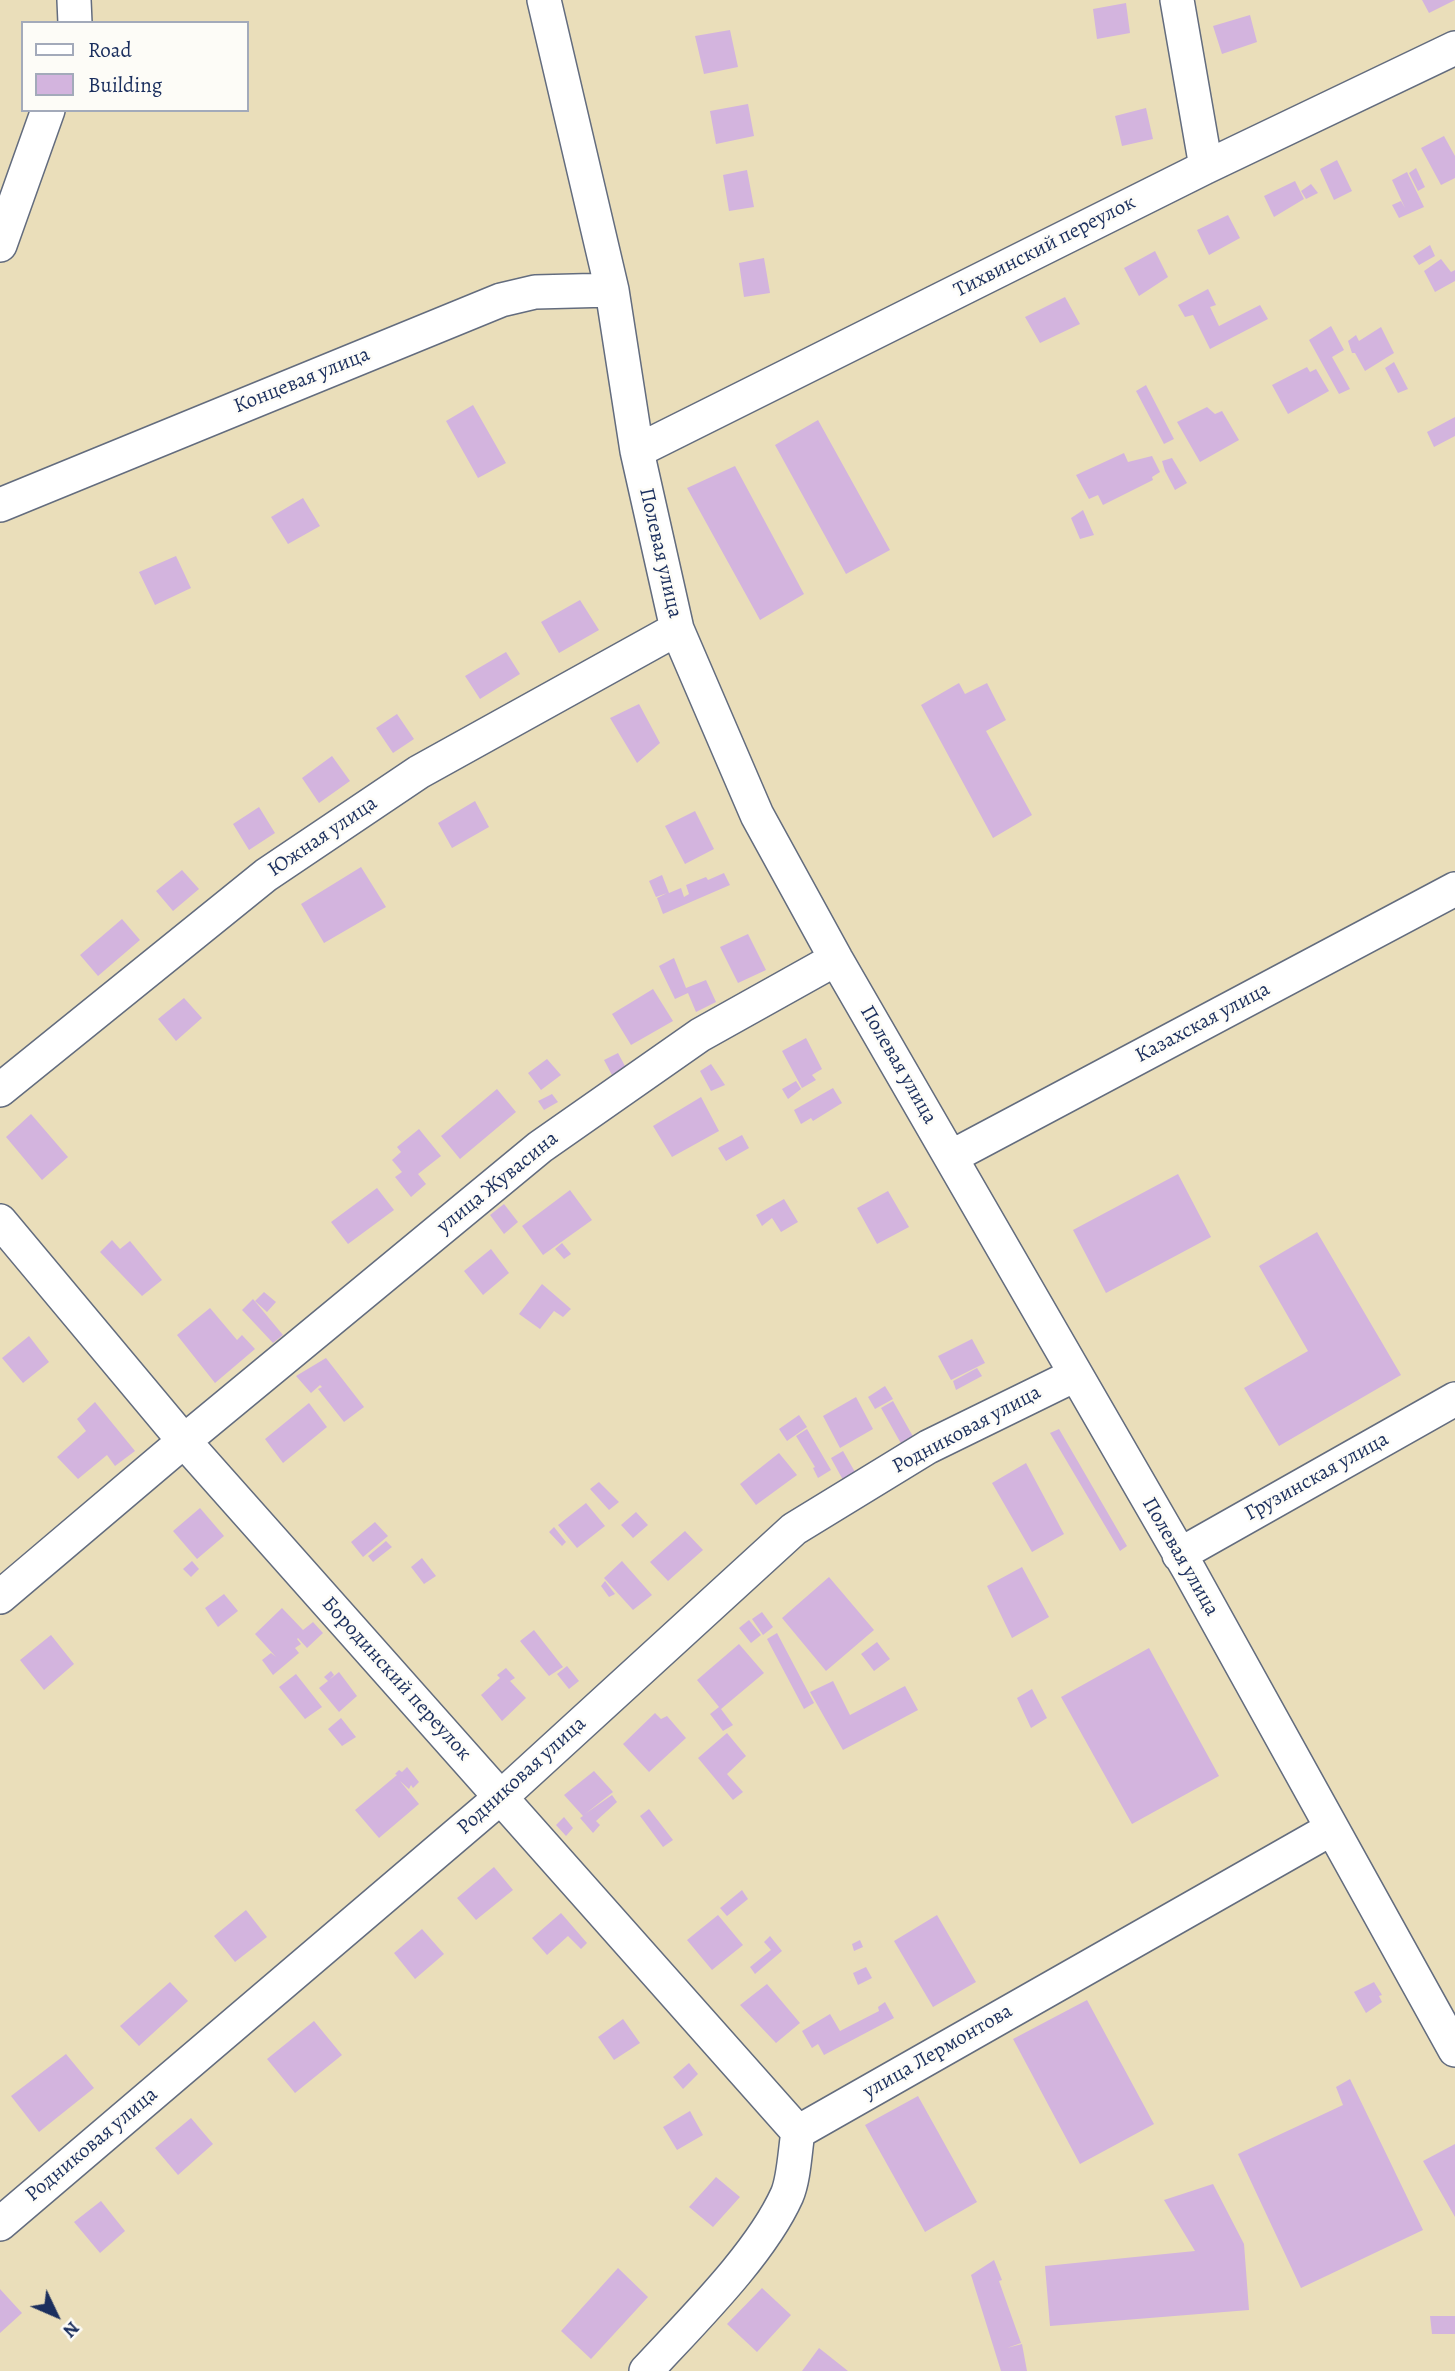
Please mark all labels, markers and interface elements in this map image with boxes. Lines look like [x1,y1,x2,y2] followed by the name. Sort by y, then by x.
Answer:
[21,21,248,112] legend
[88,36,132,64] text: Road
[88,71,162,99] text: Building
[950,190,1140,304] street label: Тихвинский переулок
[230,342,374,420] street label: Концевая улица
[633,486,687,620] street label: Полевая улица
[263,791,383,883] street label: Южная улица
[1131,977,1275,1069] street label: Казахская улица
[854,1001,942,1129] street label: Полевая улица
[432,1126,564,1240] street label: улица Жувасина
[888,1380,1046,1480] street label: Родниковая улица
[1241,1427,1393,1527] street label: Грузинская улица
[1136,1493,1224,1621] street label: Полевая улица
[316,1592,476,1766] street label: Бородинский переулок
[452,1712,592,1840] street label: Родниковая улица
[859,1999,1017,2105] street label: улица Лермонтова
[21,2082,163,2208] street label: Родниковая улица
[21,2280,91,2350] north arrow
[57,2316,85,2344] text: N

